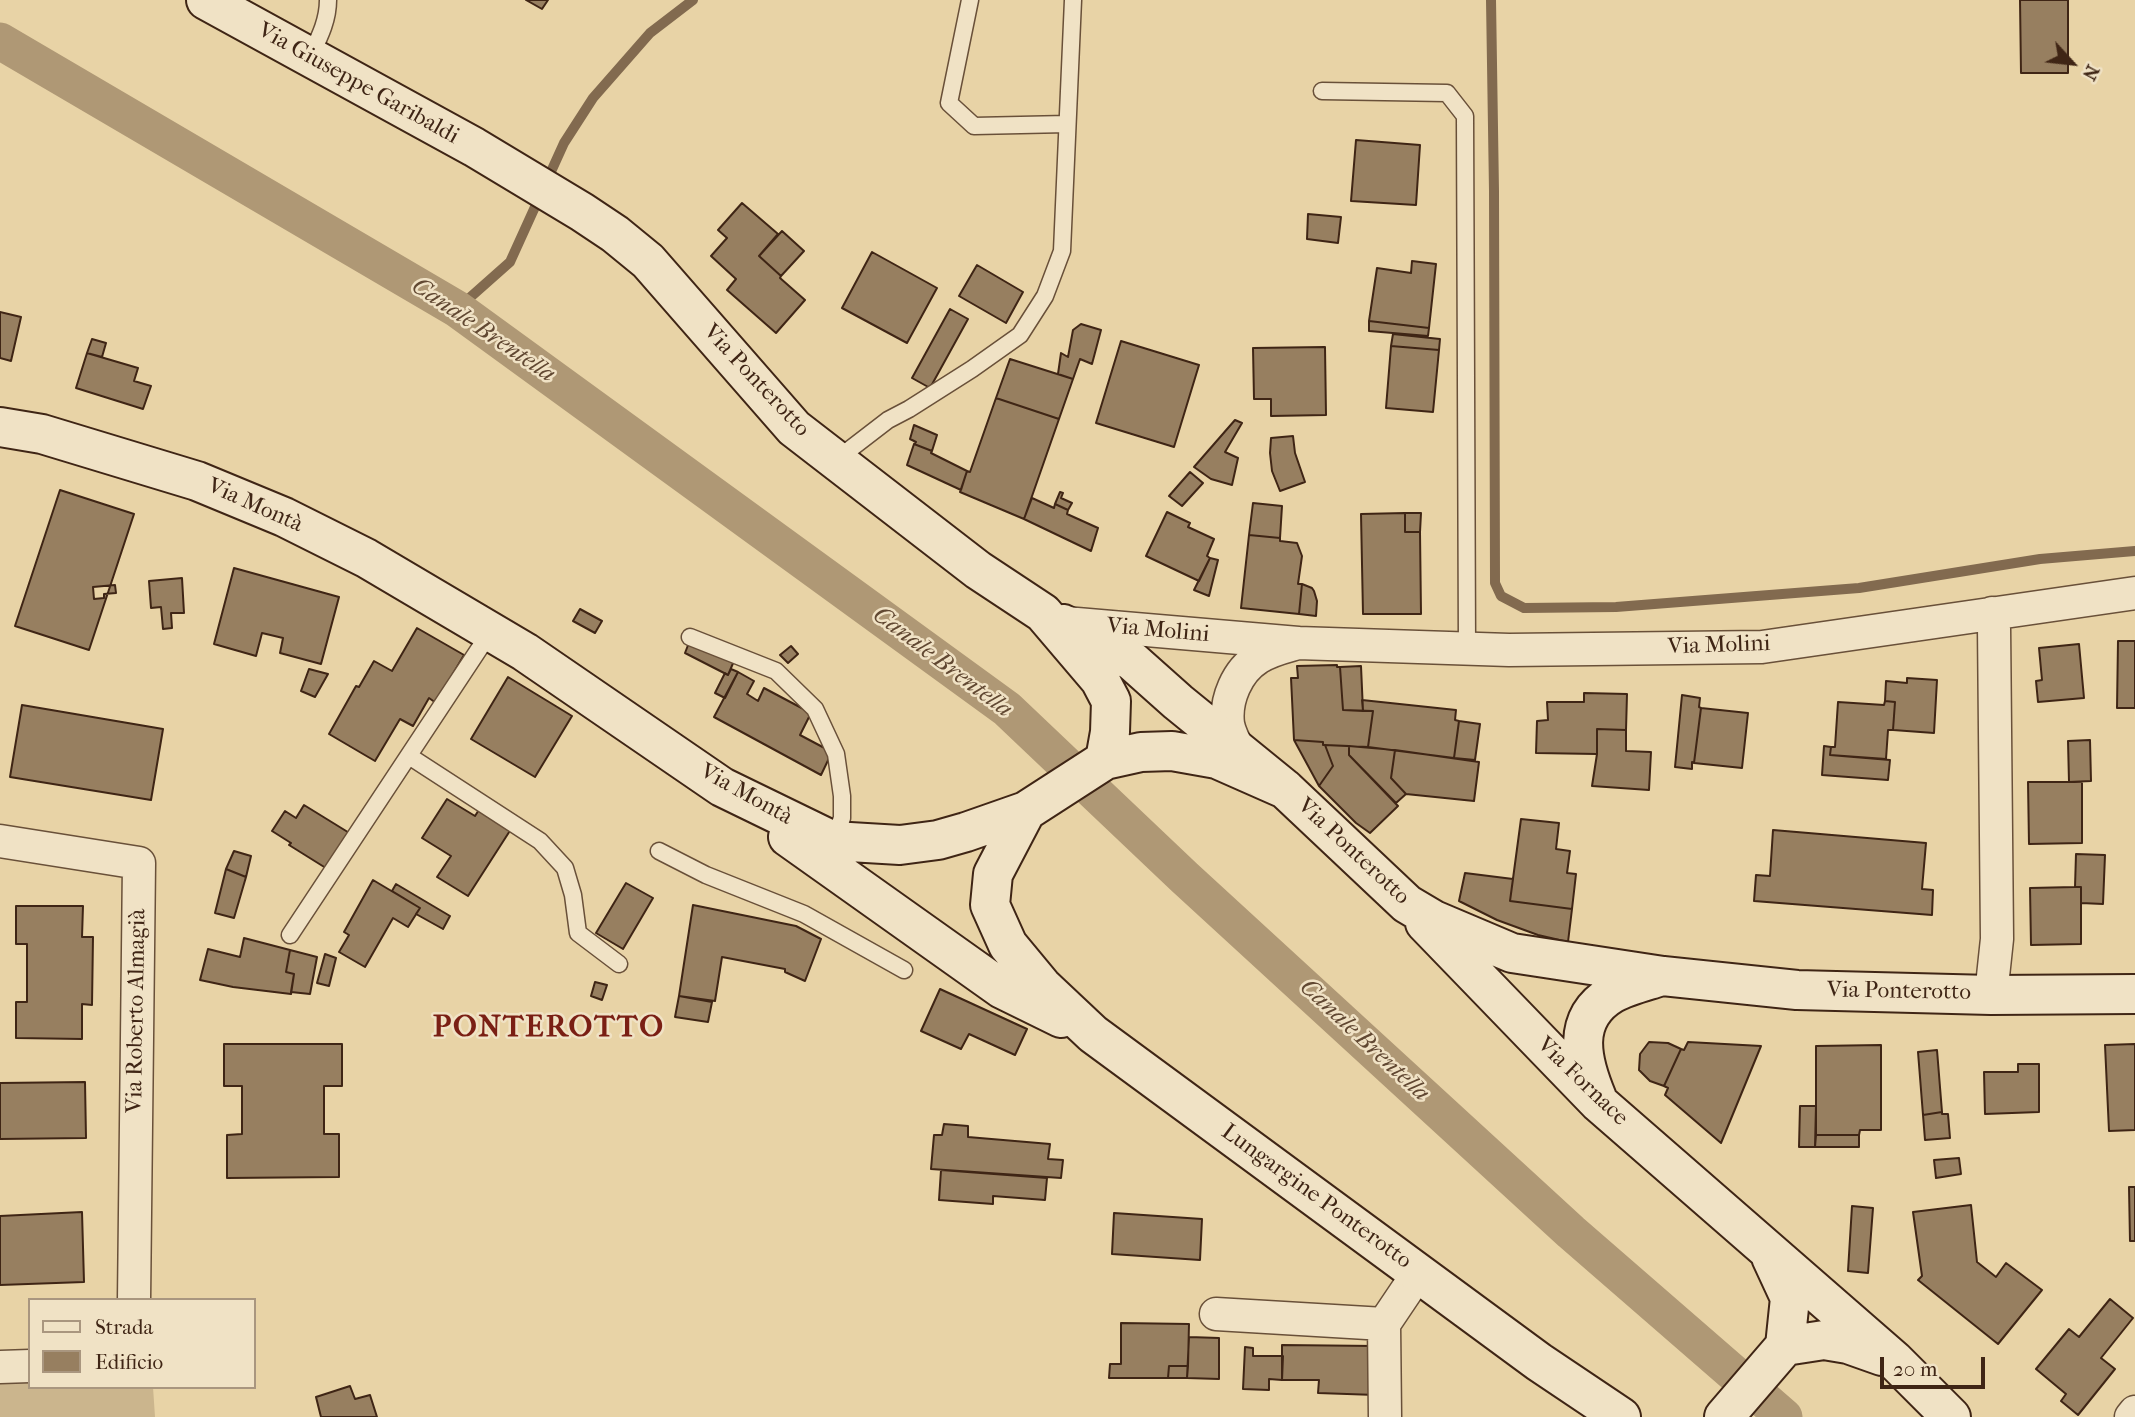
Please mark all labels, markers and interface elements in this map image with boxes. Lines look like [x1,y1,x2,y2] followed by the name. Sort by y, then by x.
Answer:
[253,17,463,151] street label: Via Giuseppe Garibaldi
[2037,28,2107,98] north arrow
[2078,61,2104,84] text: N
[406,272,560,390] water label: Canale Brentella
[697,319,815,443] street label: Via Ponterotto
[203,473,307,539] street label: Via Montà
[867,601,1017,725] water label: Canale Brentella
[1106,613,1210,649] street label: Via Molini
[1667,630,1771,662] street label: Via Molini
[695,758,797,832] street label: Via Montà
[1291,793,1415,911] street label: Via Ponterotto
[121,909,153,1113] street label: Via Roberto Almagià
[1293,974,1435,1108] water label: Canale Brentella
[1827,977,1971,1007] street label: Via Ponterotto
[434,1011,664,1047] district label: PONTEROTTO
[1531,1032,1633,1132] street label: Via Fornace
[1215,1119,1417,1275] street label: Lungargine Ponterotto
[28,1298,256,1389] legend
[95,1315,153,1339] text: Strada
[1883,1344,1988,1388] scale bar
[95,1350,163,1374] text: Edificio
[1893,1357,1937,1381] text: 20 m

